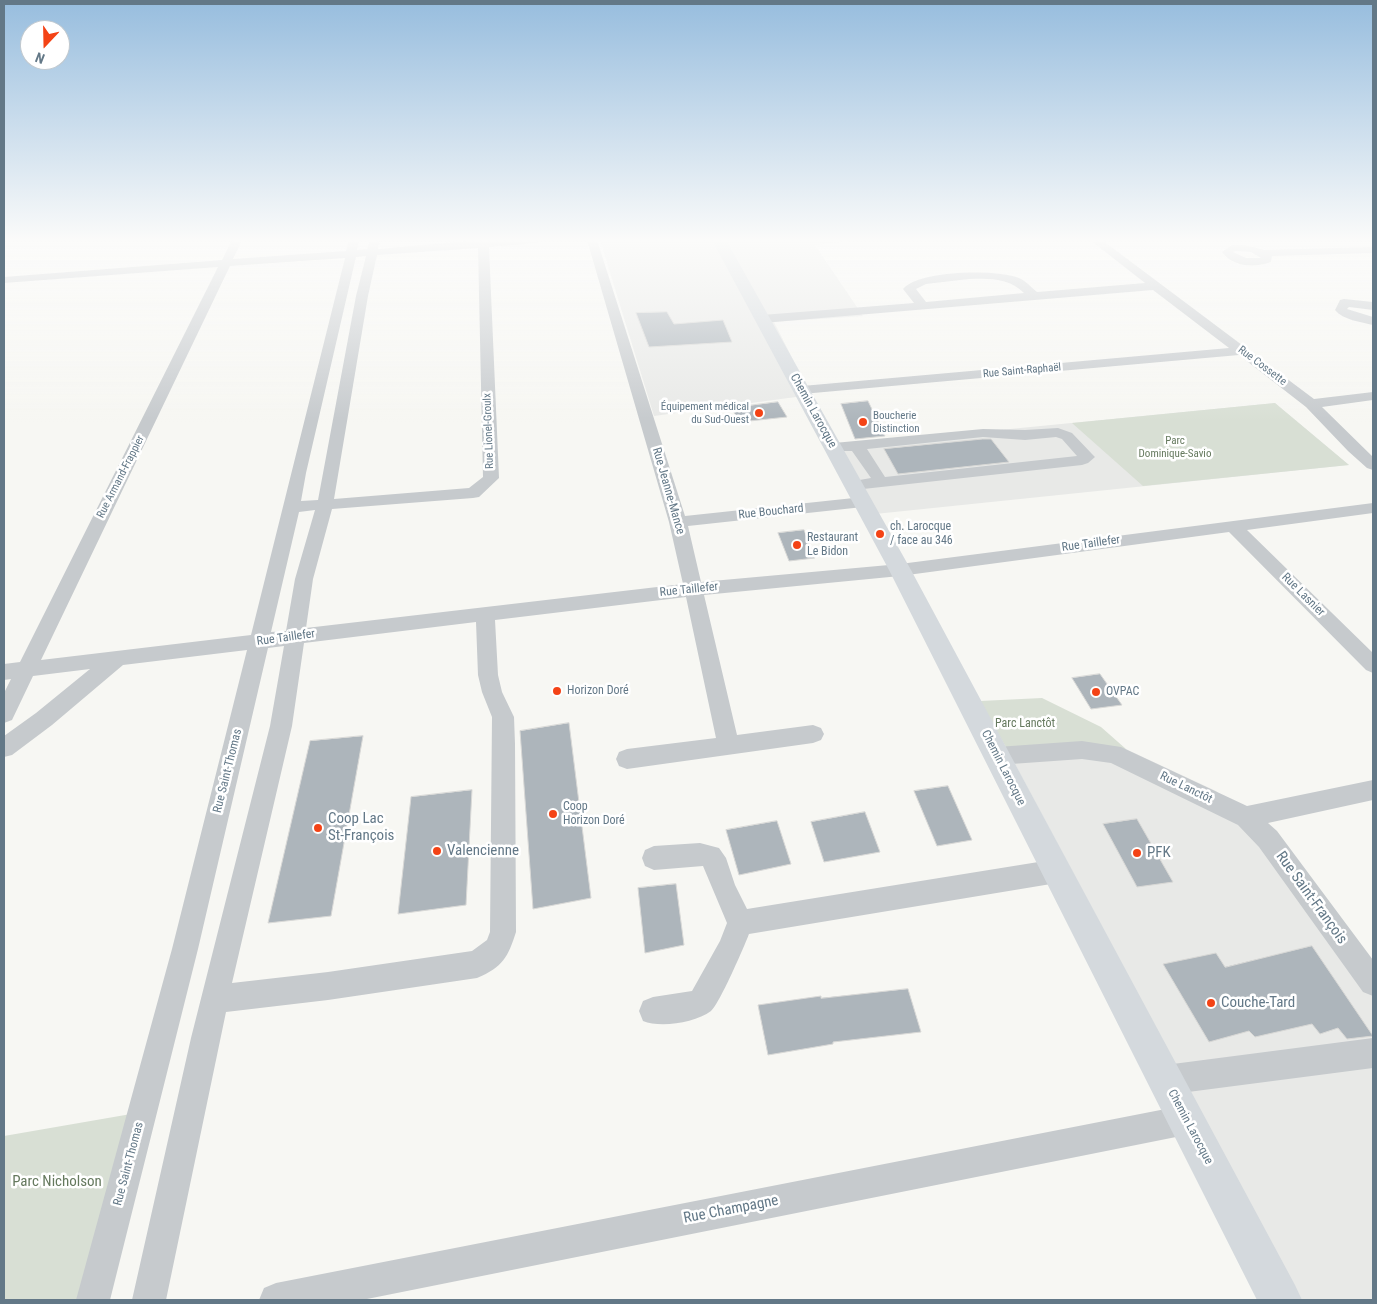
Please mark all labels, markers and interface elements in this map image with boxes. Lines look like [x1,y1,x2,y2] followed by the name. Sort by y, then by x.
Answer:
[20,20,70,70] north arrow
[33,49,47,67] text: N
[1235,343,1289,389] street label: Rue Cossette
[982,361,1062,381] street label: Rue Saint-Raphaël
[787,371,839,451] street label: Chemin Larocque
[481,393,497,469] street label: Rue Lionel-Groulx
[661,400,749,426] place label: Équipement médical du Sud-Ouest
[753,407,765,419] marker: Équipement médical du Sud-Ouest
[873,409,920,435] place label: Boucherie Distinction
[857,416,869,428] marker: Boucherie Distinction
[94,433,148,521] street label: Rue Armand-Frappier
[1139,434,1211,460] park label: Parc Dominique-Savio
[649,446,687,536] street label: Rue Jeanne-Mance
[738,501,804,523] street label: Rue Bouchard
[890,520,953,548] place label: ch. Larocque / face au 346
[874,528,886,540] marker: ch. Larocque / face au 346
[807,531,858,559] place label: Restaurant Le Bidon
[1061,533,1121,555] street label: Rue Taillefer
[791,539,803,551] marker: Restaurant Le Bidon
[1278,570,1328,620] street label: Rue Lasnier
[659,580,719,600] street label: Rue Taillefer
[256,627,316,649] street label: Rue Taillefer
[567,684,629,698] place label: Horizon Doré
[551,685,563,697] marker: Horizon Doré
[1106,685,1139,699] place label: OVPAC
[1090,686,1102,698] marker: OVPAC
[995,717,1055,731] park label: Parc Lanctôt
[211,728,245,814] street label: Rue Saint-Thomas
[978,728,1028,808] street label: Chemin Larocque
[1158,769,1214,807] street label: Rue Lanctôt
[563,800,625,828] place label: Coop Horizon Doré
[547,808,559,820] marker: Coop Horizon Doré
[328,810,394,845] place label: Coop Lac St-François
[312,822,324,834] marker: Coop Lac St-François
[447,842,519,860] place label: Valencienne
[1147,844,1171,862] place label: PFK
[431,845,443,857] marker: Valencienne
[1131,847,1143,859] marker: PFK
[1271,848,1351,948] street label: Rue Saint-François
[1221,994,1295,1012] place label: Couche-Tard
[1205,997,1217,1009] marker: Couche-Tard
[1164,1087,1216,1167] street label: Chemin Larocque
[111,1121,147,1207] street label: Rue Saint-Thomas
[12,1173,102,1191] park label: Parc Nicholson
[682,1192,780,1228] street label: Rue Champagne

